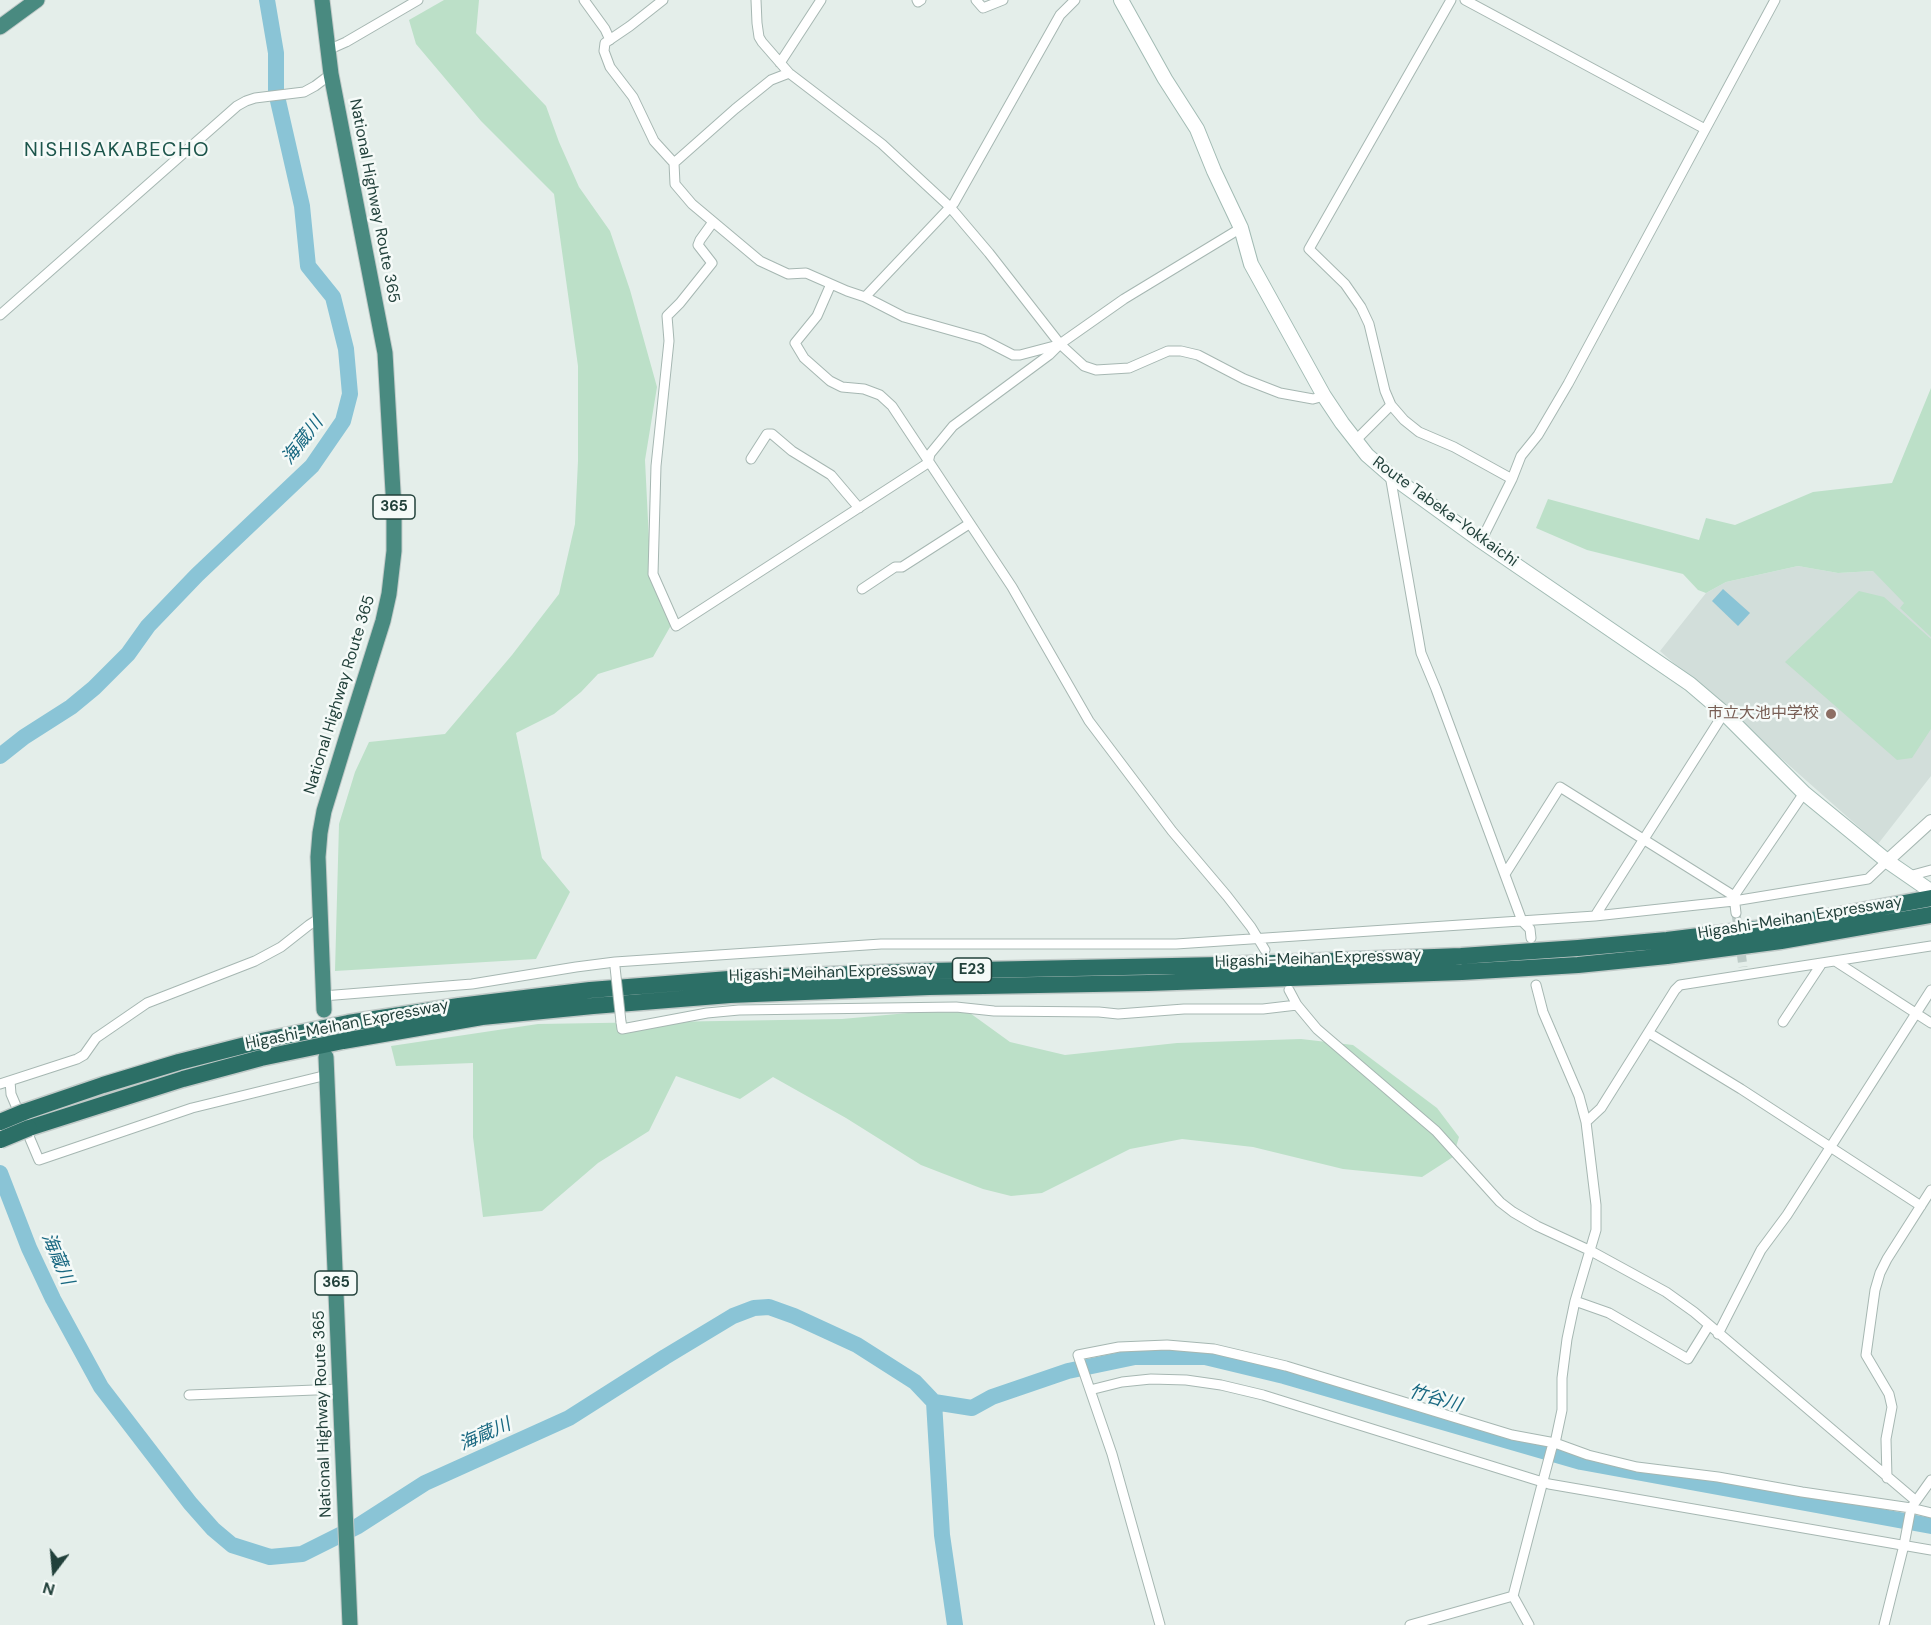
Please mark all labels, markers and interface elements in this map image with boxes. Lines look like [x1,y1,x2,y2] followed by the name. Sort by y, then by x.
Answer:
[345,97,403,305] street label: National Highway Route 365
[24,139,210,163] district label: NISHISAKABECHO
[278,413,328,469] water label: 海蔵川
[1368,453,1522,571] street label: Route Tabeka-Yokkaichi
[373,495,415,519] road number: 365
[301,593,379,797] street label: National Highway Route 365
[1707,704,1819,724] place label: 市立大池中学校
[1824,707,1838,721] marker: 市立大池中学校
[1696,892,1904,944] street label: Higashi-Meihan Expressway
[1214,946,1422,972] street label: Higashi-Meihan Expressway
[952,958,992,982] road number: E23
[728,960,936,986] street label: Higashi-Meihan Expressway
[244,996,450,1054] street label: Higashi-Meihan Expressway
[37,1230,77,1288] water label: 海蔵川
[315,1271,357,1295] road number: 365
[310,1310,336,1518] street label: National Highway Route 365
[1406,1381,1464,1417] water label: 竹谷川
[456,1414,514,1456] water label: 海蔵川
[24,1541,84,1601] north arrow
[40,1577,57,1600] text: N

